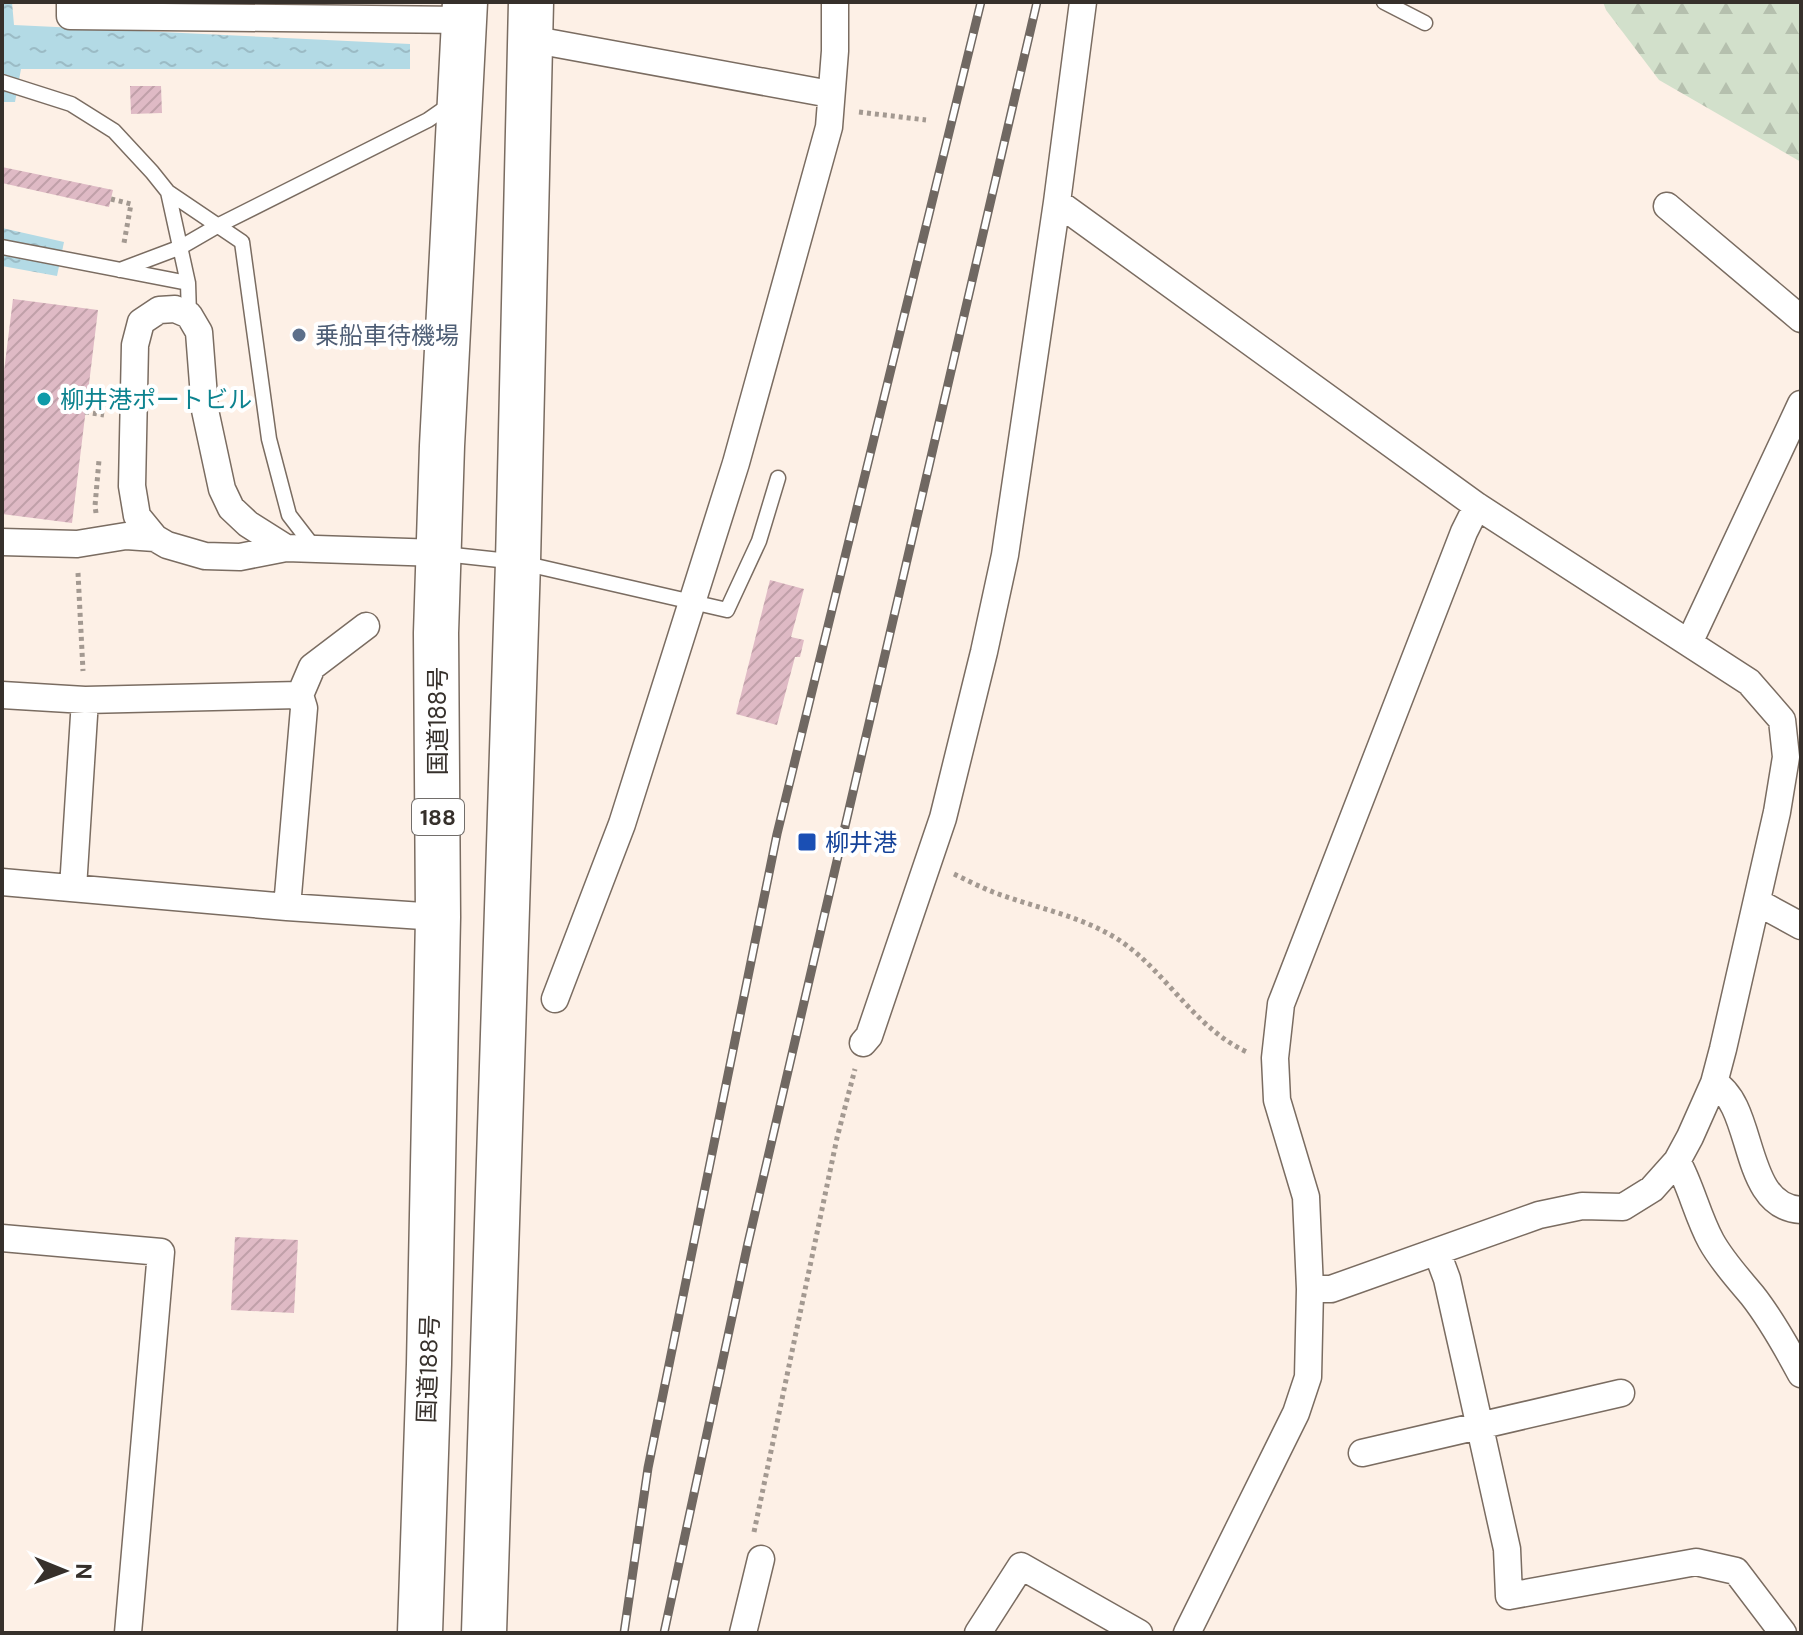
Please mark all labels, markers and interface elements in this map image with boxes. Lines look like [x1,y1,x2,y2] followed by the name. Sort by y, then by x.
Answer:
[315,320,459,351] place label: 乗船車待機場
[290,326,308,344] marker: 乗船車待機場
[60,384,252,415] place label: 柳井港ポートビル
[35,390,53,408] marker: 柳井港ポートビル
[422,667,453,775] street label: 国道188号
[412,799,464,835] road number: 188
[825,827,897,858] place label: 柳井港
[796,831,818,853] marker: 柳井港
[411,1314,445,1424] street label: 国道188号
[24,1531,104,1611] north arrow
[69,1563,98,1580] text: N

